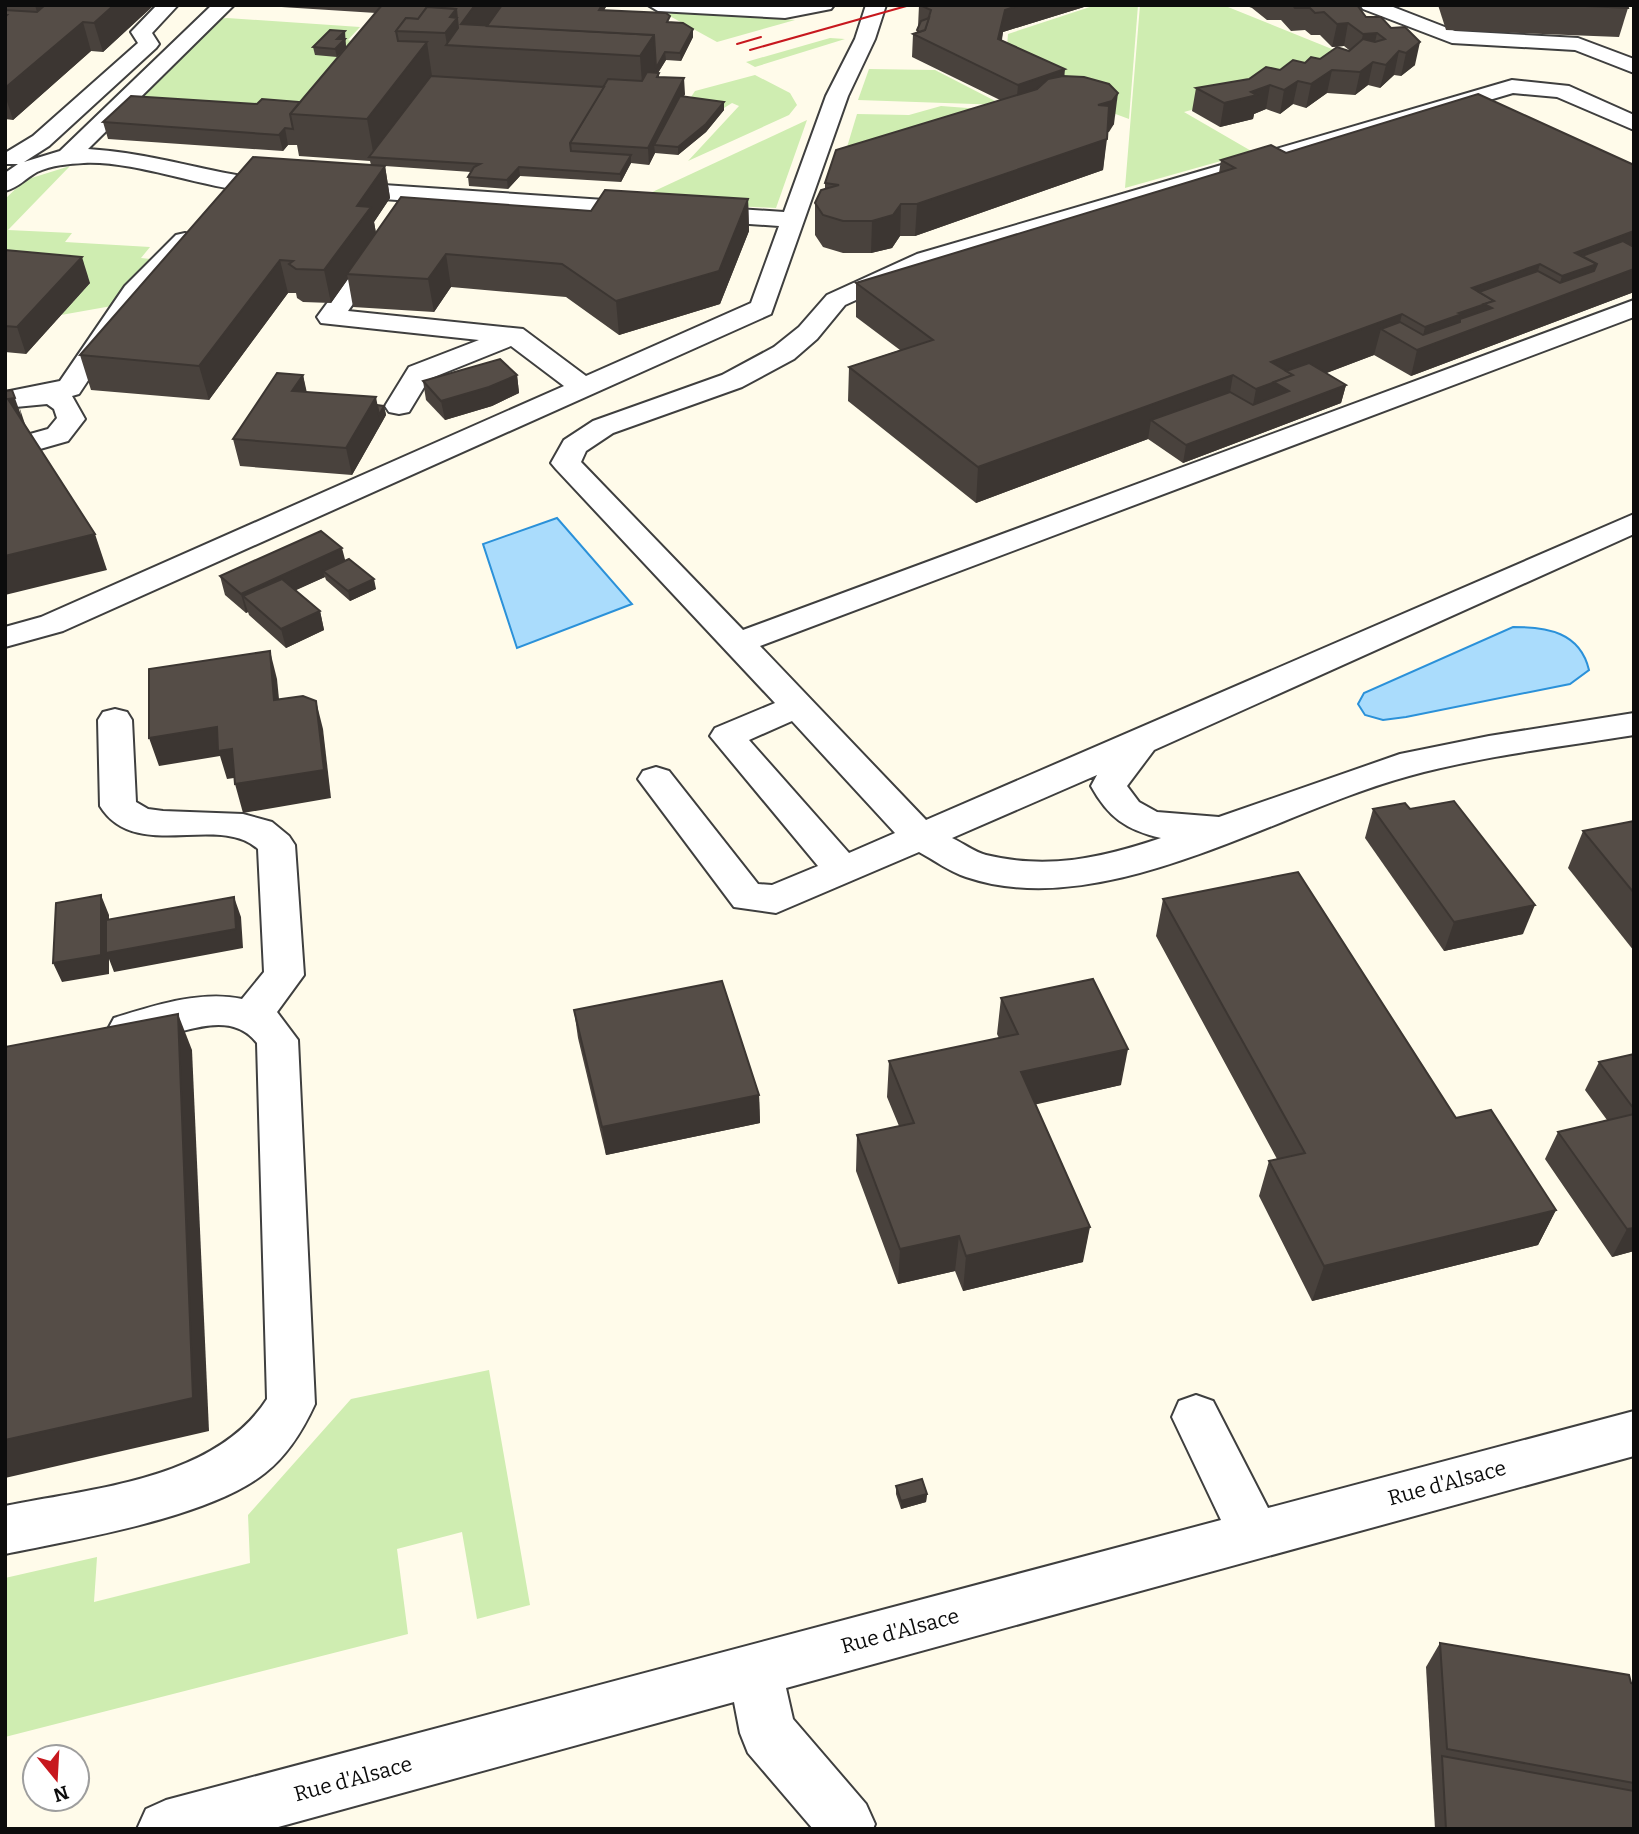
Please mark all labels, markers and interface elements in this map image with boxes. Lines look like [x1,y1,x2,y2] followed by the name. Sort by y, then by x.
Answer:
[1385,1455,1509,1511] street label: Rue d'Alsace
[838,1603,962,1659] street label: Rue d'Alsace
[21,1743,91,1813] north arrow
[291,1751,415,1807] street label: Rue d'Alsace
[50,1780,72,1807] text: N

